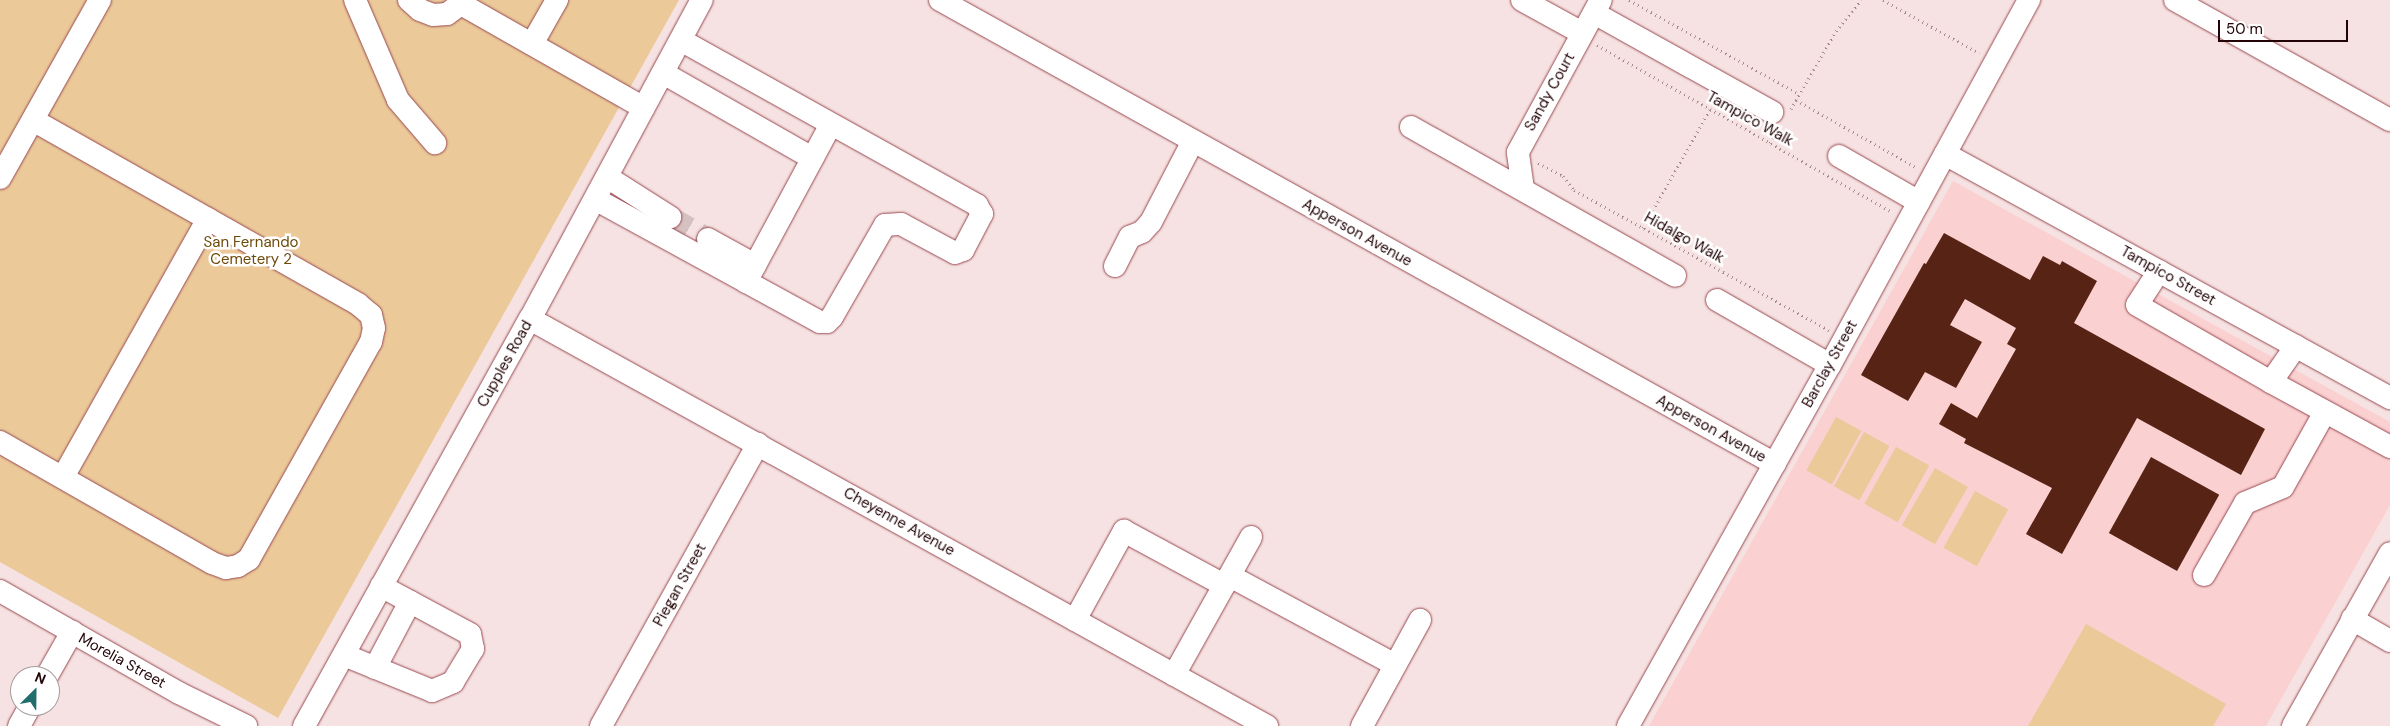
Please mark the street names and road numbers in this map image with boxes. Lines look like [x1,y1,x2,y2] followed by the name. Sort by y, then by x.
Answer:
[1521,50,1579,134] street label: Sandy Court
[1704,88,1796,150] street label: Tampico Walk
[1299,195,1415,271] street label: Apperson Avenue
[1641,209,1727,267] street label: Hidalgo Walk
[2117,242,2219,310] street label: Tampico Street
[474,317,536,411] street label: Cupples Road
[1799,317,1861,411] street label: Barclay Street
[1653,391,1769,467] street label: Apperson Avenue
[840,484,958,560] street label: Cheyenne Avenue
[650,540,710,630] street label: Piegan Street
[75,630,169,692] street label: Morelia Street

